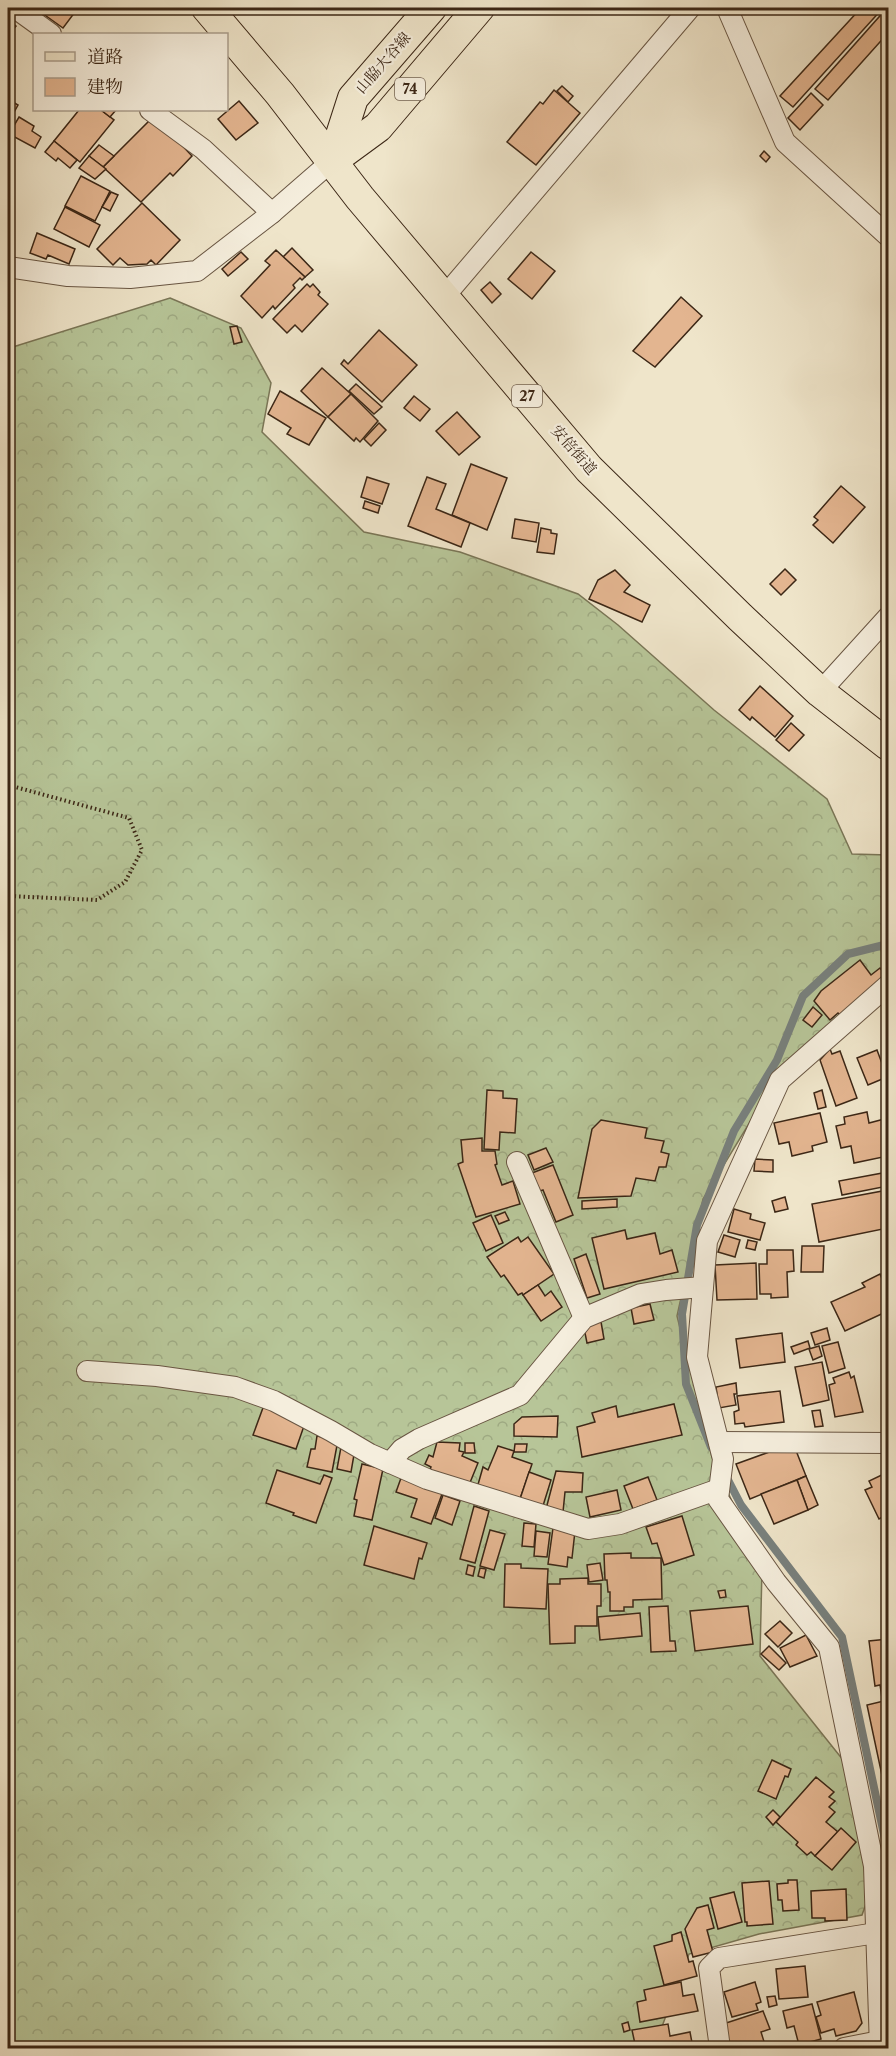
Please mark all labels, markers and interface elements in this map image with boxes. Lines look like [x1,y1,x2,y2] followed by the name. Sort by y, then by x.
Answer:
[351,28,414,97] street label: 山脇大谷線
[33,33,228,111] legend
[87,46,123,68] text: 道路
[87,76,123,98] text: 建物
[395,78,425,100] road number: 74
[512,385,542,407] road number: 27
[548,421,601,479] street label: 安倍街道

